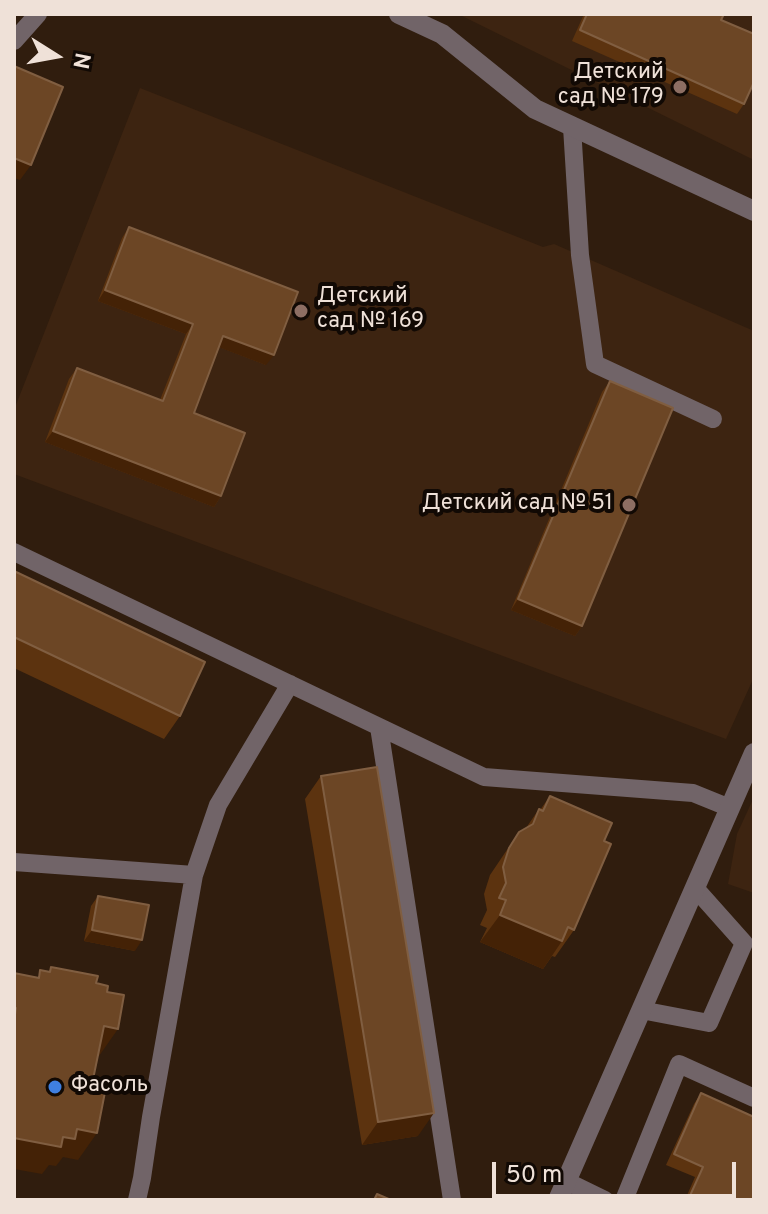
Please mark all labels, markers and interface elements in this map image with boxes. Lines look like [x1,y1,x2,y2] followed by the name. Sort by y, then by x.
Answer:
[16,16,96,96] north arrow
[65,50,95,71] text: N
[558,61,664,112] place label: Детский сад № 179
[671,78,689,96] marker: Детский сад № 179
[317,285,424,336] place label: Детский сад № 169
[292,302,310,320] marker: Детский сад № 169
[422,492,613,518] place label: Детский сад № 51
[620,496,638,514] marker: Детский сад № 51
[71,1074,148,1100] place label: Фасоль
[46,1078,64,1096] marker: Фасоль
[496,1146,740,1196] scale bar
[506,1161,562,1191] text: 50 m

